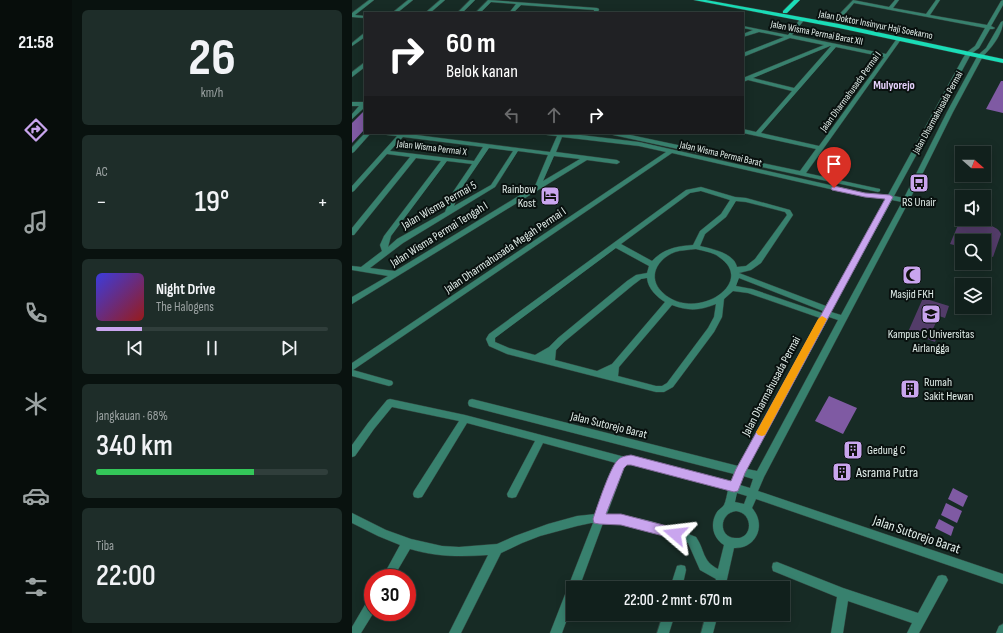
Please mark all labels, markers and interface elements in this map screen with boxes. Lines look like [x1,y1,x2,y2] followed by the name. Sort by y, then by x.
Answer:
[817,8,934,42] street label: Jalan Doktor Insinyur Haji Soekarno
[769,18,864,48] street label: Jalan Wisma Permai Barat XII
[188,27,236,90] text: 26
[446,27,495,60] text: 60 m
[380,28,432,80] icon: right
[18,32,54,53] text: 21:58
[817,49,884,135] street label: Jalan Dharmahusada Permai I
[446,61,518,82] text: Belok kanan
[910,69,966,157] street label: Jalan Dharmahusada Permai
[873,78,915,93] district label: Mulyorejo
[201,85,223,101] text: km/h
[501,104,523,126] icon: left
[543,104,565,126] icon: ahead
[585,104,607,126] icon: right
[22,116,50,144] icon: directions
[395,138,468,158] street label: Jalan Wisma Permai X
[677,138,763,169] street label: Jalan Wisma Permai Barat
[955,146,991,182] north arrow
[955,146,991,314] map controls
[817,147,851,188] pin
[823,153,845,175] icon: arrive
[96,164,108,180] text: AC
[908,172,930,194] bus stop icon: RS Unair
[398,178,480,233] street label: Jalan Wisma Permai 5
[502,182,536,211] place label: Rainbow Kost
[195,184,229,220] text: 19°
[539,185,561,207] hotel icon: Rainbow Kost
[96,189,107,216] text: −
[317,189,328,216] text: +
[955,190,991,226] button: sound
[902,195,937,210] place label: RS Unair
[387,198,491,271] street label: Jalan Wisma Permai Tengah I
[441,204,569,297] street label: Jalan Dharmahusada Megah Permai I
[22,208,50,236] icon: music
[955,234,991,270] button: search
[901,264,923,286] mosque icon: Masjid FKH
[955,278,991,314] button: layers
[156,280,215,299] text: Night Drive
[890,287,934,302] place label: Masjid FKH
[22,299,50,327] icon: phone
[156,299,214,315] text: The Halogens
[920,303,942,325] school or university icon: Kampus C Universitas Airlangga
[888,327,974,356] place label: Kampus C Universitas Airlangga
[738,334,804,440] street label: Jalan Dharmahusada Permai
[124,337,146,359] icon: previous
[201,337,223,359] icon: pause
[278,337,300,359] icon: next
[924,375,973,404] place label: Rumah Sakit Hewan
[899,378,921,400] building icon: Rumah Sakit Hewan
[22,390,50,418] icon: climate
[96,408,168,424] text: Jangkauan · 68%
[568,408,649,442] street label: Jalan Sutorejo Barat
[96,428,173,464] text: 340 km
[842,439,864,461] building icon: Gedung C
[867,443,906,458] place label: Gedung C
[831,461,853,483] building icon: Asrama Putra
[855,464,918,481] place label: Asrama Putra
[22,482,50,510] icon: car
[870,511,963,557] street label: Jalan Sutorejo Barat
[654,513,696,555] position arrow
[96,538,114,554] text: Tiba
[96,558,156,594] text: 22:00
[364,569,416,621] speed limit sign: 30
[22,573,50,601] icon: filters
[624,591,732,610] text: 22:00 · 2 mnt · 670 m

